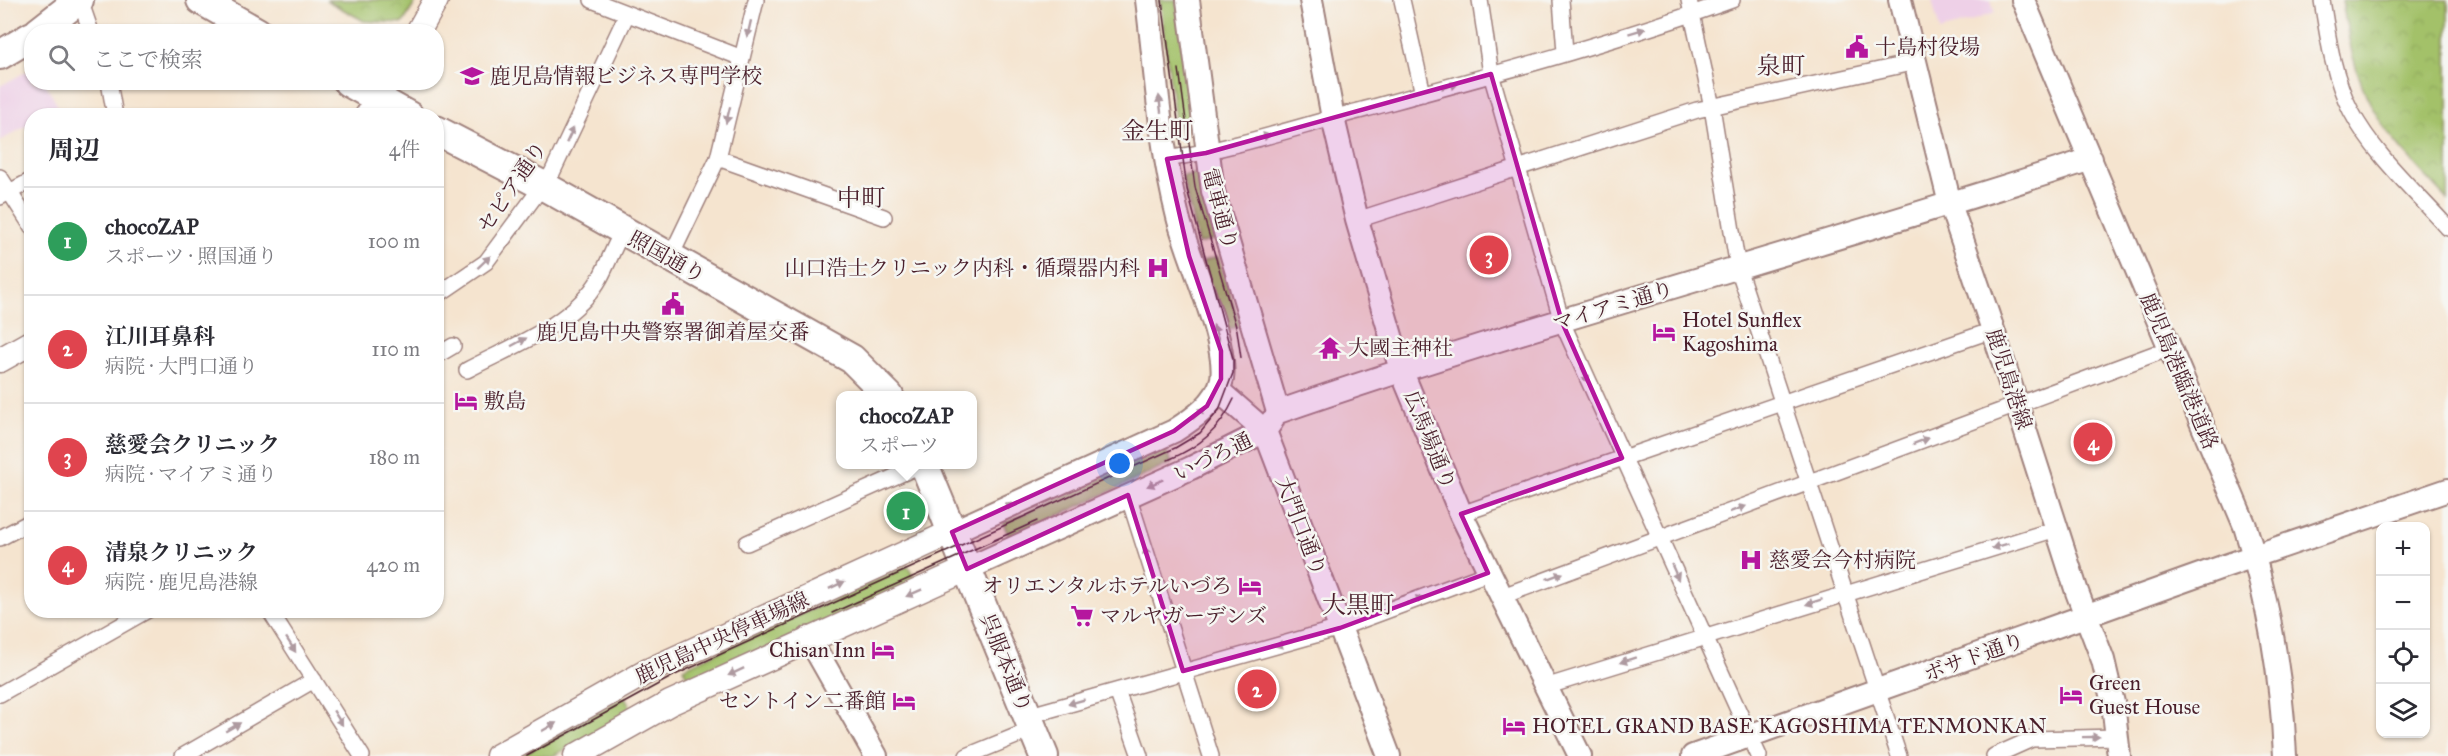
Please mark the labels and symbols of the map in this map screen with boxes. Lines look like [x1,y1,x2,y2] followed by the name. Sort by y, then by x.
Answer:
[744,20,754,38] one-way arrow
[1628,26,1646,35] one-way arrow
[1844,34,1870,60] public building icon: 十島村役場
[1875,34,1980,60] place label: 十島村役場
[1757,51,1805,81] district label: 泉町
[459,63,485,89] school or university icon: 鹿児島情報ビジネス専門学校
[490,63,762,89] place label: 鹿児島情報ビジネス専門学校
[1441,81,1459,90] one-way arrow
[1156,94,1165,113] one-way arrow
[723,106,733,124] one-way arrow
[1121,116,1193,146] district label: 金生町
[566,126,575,143] one-way arrow
[1253,132,1271,141] one-way arrow
[472,136,552,238] street label: セピア通り
[1197,165,1243,253] street label: 電車通り
[837,183,885,213] district label: 中町
[624,225,710,289] street label: 照国通り
[1470,232,1508,278] pin: 3
[476,255,491,269] one-way arrow
[784,255,1140,281] place label: 山口浩士クリニック内科・循環器内科
[1145,255,1171,281] hospital icon: 山口浩士クリニック内科・循環器内科
[1549,275,1677,337] street label: マイアミ通り
[2134,289,2224,453] street label: 鹿児島港臨港道路
[660,291,686,317] public building icon: 鹿児島中央警察署御着屋交番
[1682,307,1802,357] place label: Hotel Sunflex Kagoshima
[537,319,810,345] place label: 鹿児島中央警察署御着屋交番
[1651,319,1677,345] hotel icon: Hotel Sunflex Kagoshima
[1211,324,1220,342] one-way arrow
[1980,325,2038,433] street label: 鹿児島港線
[1317,335,1343,361] temple icon: 大國主神社
[1348,335,1453,361] place label: 大國主神社
[511,337,528,347] one-way arrow
[1580,367,1590,385] one-way arrow
[1398,386,1462,494] street label: 広馬場通り
[453,388,479,414] hotel icon: 敷島
[484,388,526,414] place label: 敷島
[1191,407,1206,420] one-way arrow
[2074,420,2112,464] pin: 4
[1170,427,1256,487] street label: いづろ通
[1912,436,1930,445] one-way arrow
[1105,449,1134,478] your location
[1270,472,1332,580] street label: 大門口通り
[1147,479,1164,488] one-way arrow
[886,488,926,534] pin: 1
[997,503,1014,512] one-way arrow
[1729,503,1747,513] one-way arrow
[1991,542,2009,551] one-way arrow
[1141,546,1151,564] one-way arrow
[1738,547,1764,573] hospital icon: 慈愛会今村病院
[1769,547,1916,573] place label: 慈愛会今村病院
[1670,563,1680,581] one-way arrow
[1546,571,1564,581] one-way arrow
[982,573,1232,599] place label: オリエンタルホテルいづろ
[1237,573,1263,599] hotel icon: オリエンタルホテルいづろ
[828,580,845,589] one-way arrow
[631,586,813,690] street label: 鹿児島中央停車場線
[905,588,922,597] one-way arrow
[1322,590,1394,620] district label: 大黒町
[1406,595,1424,605] one-way arrow
[1805,598,1823,608] one-way arrow
[1069,603,1095,629] supermarket icon: マルヤガーデンズ
[1100,603,1267,629] place label: マルヤガーデンズ
[974,609,1038,717] street label: 呉服本通り
[1920,627,2028,687] street label: ボサド通り
[285,637,296,653] one-way arrow
[769,637,865,663] place label: Chisan Inn
[870,637,896,663] hotel icon: Chisan Inn
[1275,639,1293,649] one-way arrow
[1619,656,1637,665] one-way arrow
[1238,666,1276,712] pin: 2
[727,668,744,677] one-way arrow
[2089,670,2200,720] place label: Green Guest House
[2058,682,2084,708] hotel icon: Green Guest House
[719,688,886,714] place label: セントイン二番館
[891,688,917,714] hotel icon: セントイン二番館
[1067,698,1085,707] one-way arrow
[332,710,343,726] one-way arrow
[1501,713,1527,739] hotel icon: HOTEL GRAND BASE KAGOSHIMA TENMONKAN
[1532,713,2047,739] place label: HOTEL GRAND BASE KAGOSHIMA TENMONKAN
[225,721,241,732] one-way arrow
[541,722,557,733] one-way arrow
[2081,733,2100,742] one-way arrow

